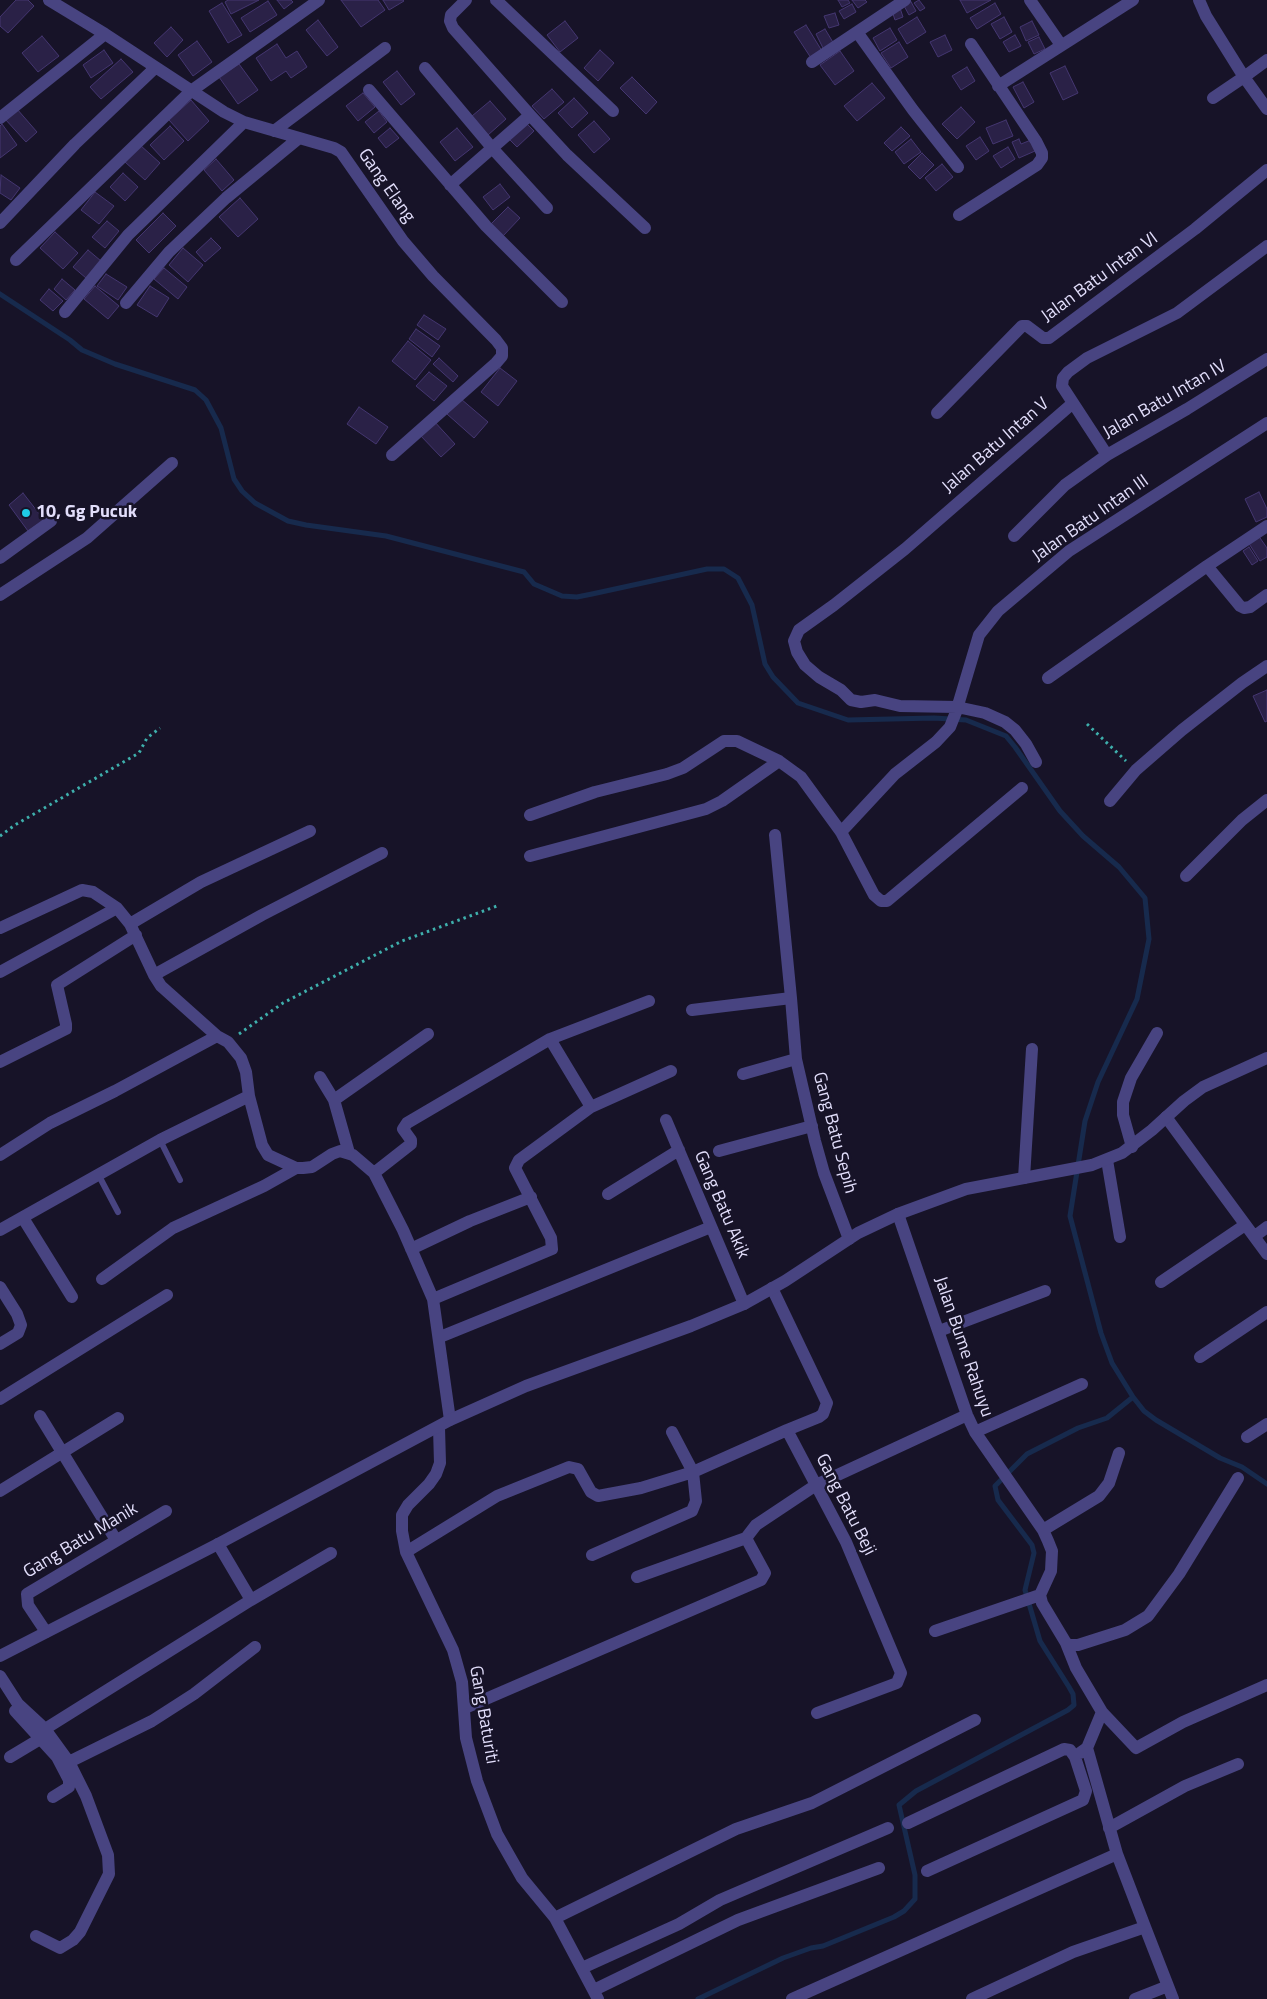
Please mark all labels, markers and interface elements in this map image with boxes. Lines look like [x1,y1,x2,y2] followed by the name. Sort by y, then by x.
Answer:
[353,145,419,227] street label: Gang Elang
[1037,228,1163,328] street label: Jalan Batu Intan VI
[1099,356,1231,444] street label: Jalan Batu Intan IV
[938,394,1054,498] street label: Jalan Batu Intan V
[1029,471,1153,567] street label: Jalan Batu Intan III
[36,502,137,524] place label: 10, Gg Pucuk
[20,507,32,519] marker: 10, Gg Pucuk
[807,1070,861,1196] street label: Gang Batu Sepih
[689,1148,753,1262] street label: Gang Batu Akik
[929,1274,997,1420] street label: Jalan Bume Rahuyu
[810,1451,880,1559] street label: Gang Batu Beji
[20,1498,142,1584] street label: Gang Batu Manik
[464,1664,502,1766] street label: Gang Baturiti

